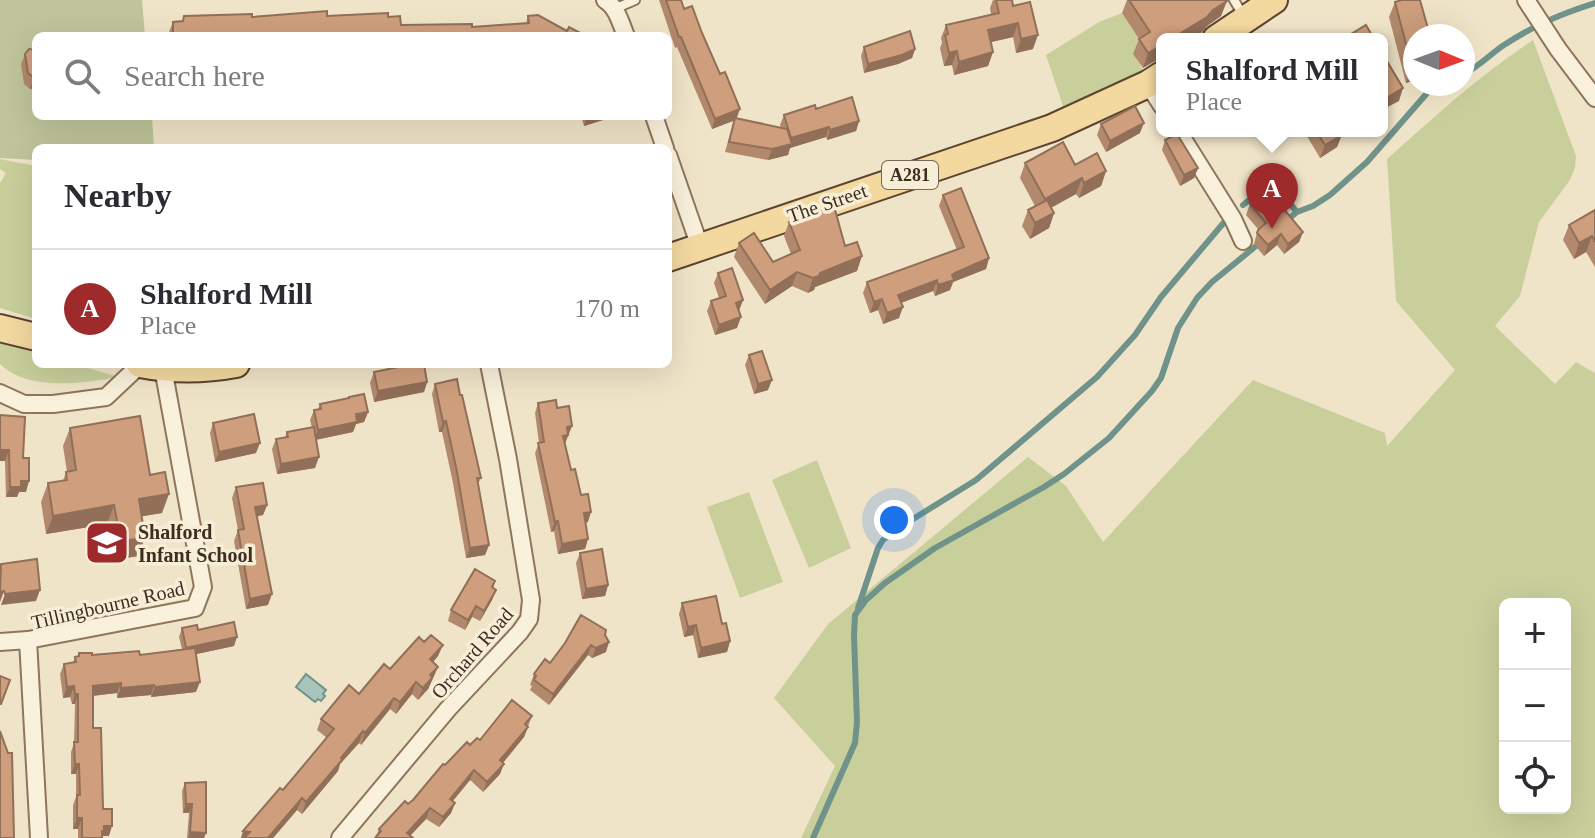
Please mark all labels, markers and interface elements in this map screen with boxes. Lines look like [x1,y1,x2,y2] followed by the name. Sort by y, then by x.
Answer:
[1403,24,1475,96] north arrow
[32,32,672,120] search box
[1156,33,1388,137] popup
[1186,53,1358,86] text: Shalford Mill
[60,54,104,98] icon: search
[124,59,265,92] text: Search here
[1186,87,1242,116] text: Place
[882,161,938,189] road number: A281
[1246,163,1298,229] pin: A
[64,177,172,214] text: Nearby
[784,179,870,227] street label: The Street
[140,277,313,310] text: Shalford Mill
[81,294,99,323] text: A
[574,294,640,323] text: 170 m
[140,311,196,340] text: Place
[874,500,914,540] your location
[83,519,131,567] school or university icon: Shalford Infant School
[138,521,253,566] place label: Shalford Infant School
[29,577,187,634] street label: Tillingbourne Road
[1499,598,1571,814] map controls
[1499,598,1571,670] button: +
[427,603,517,703] street label: Orchard Road
[1499,670,1571,742] button: −
[1499,742,1571,814] button: locate

